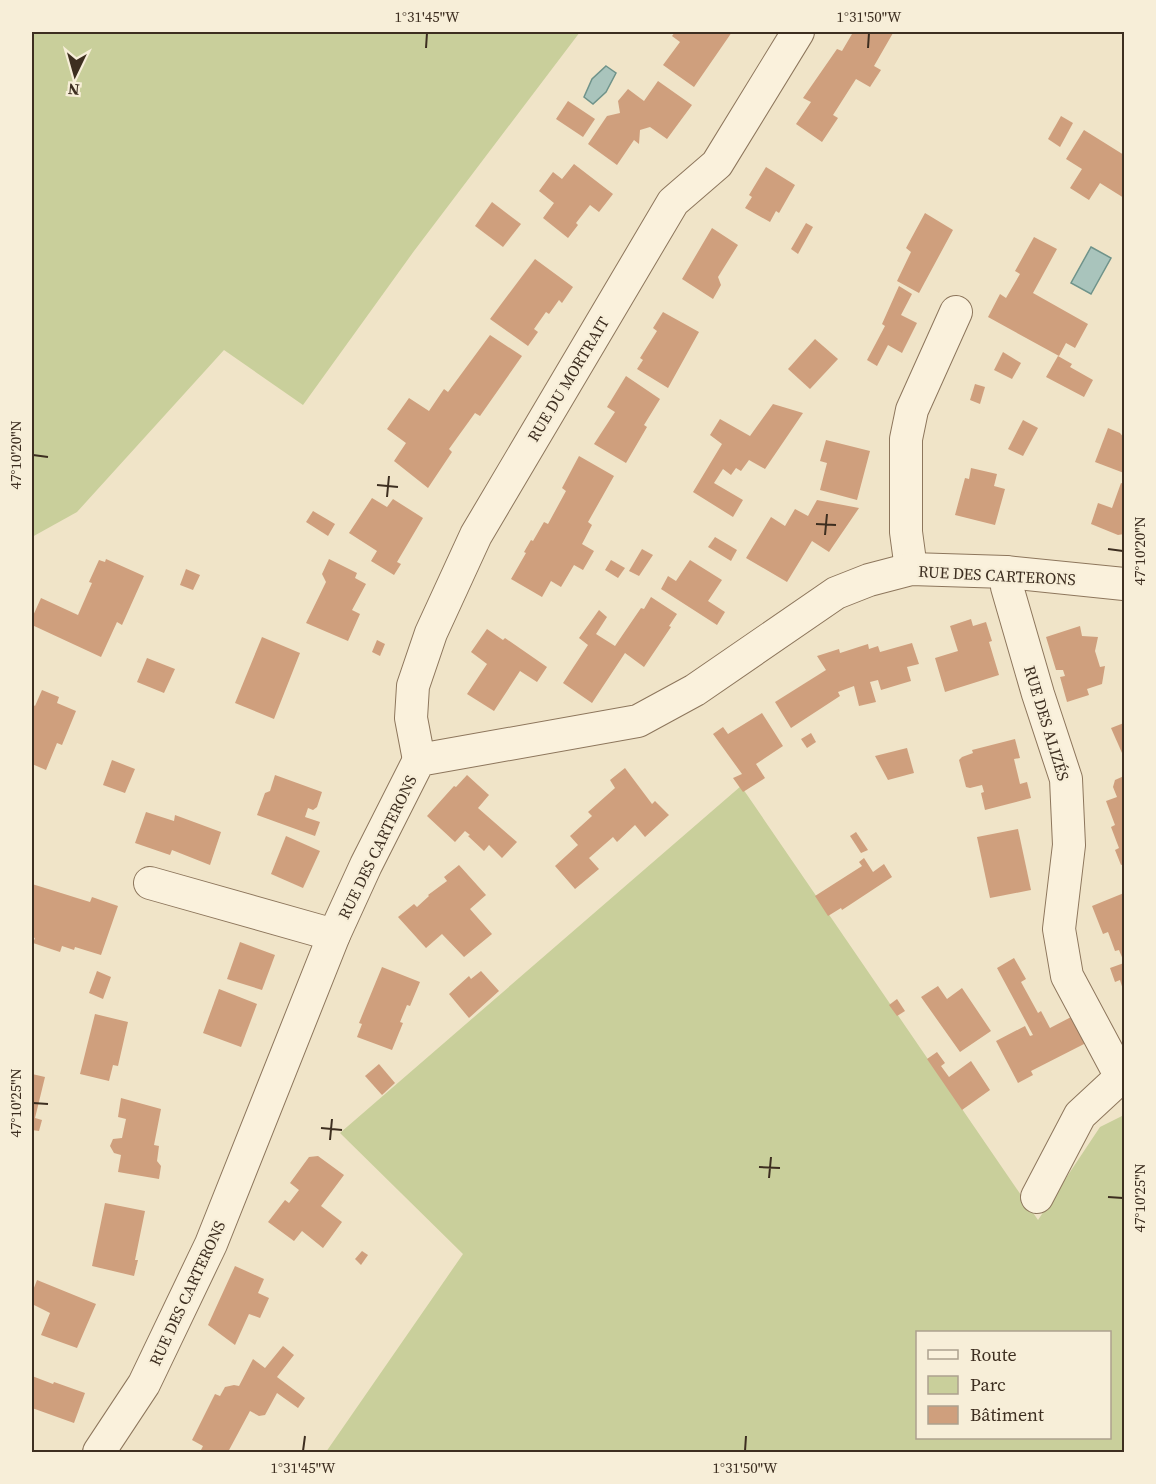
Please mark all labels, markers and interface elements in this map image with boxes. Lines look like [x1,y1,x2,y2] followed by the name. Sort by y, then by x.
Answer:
[395,6,460,27] text: 1°31'45"W
[837,6,902,27] text: 1°31'50"W
[45,45,105,105] north arrow
[67,78,80,101] text: N
[522,312,614,446] street label: RUE DU MORTRAIT
[5,420,26,490] text: 47°10'20"N
[1129,516,1150,586] text: 47°10'20"N
[918,560,1076,590] street label: RUE DES CARTERONS
[1019,663,1075,783] street label: RUE DES ALIZÉS
[333,771,421,923] street label: RUE DES CARTERONS
[5,1068,26,1138] text: 47°10'25"N
[1129,1163,1150,1233] text: 47°10'25"N
[144,1217,230,1369] street label: RUE DES CARTERONS
[916,1331,1111,1439] legend
[970,1342,1017,1367] text: Route
[970,1372,1006,1397] text: Parc
[970,1402,1044,1427] text: Bâtiment
[271,1457,336,1478] text: 1°31'45"W
[713,1457,778,1478] text: 1°31'50"W

